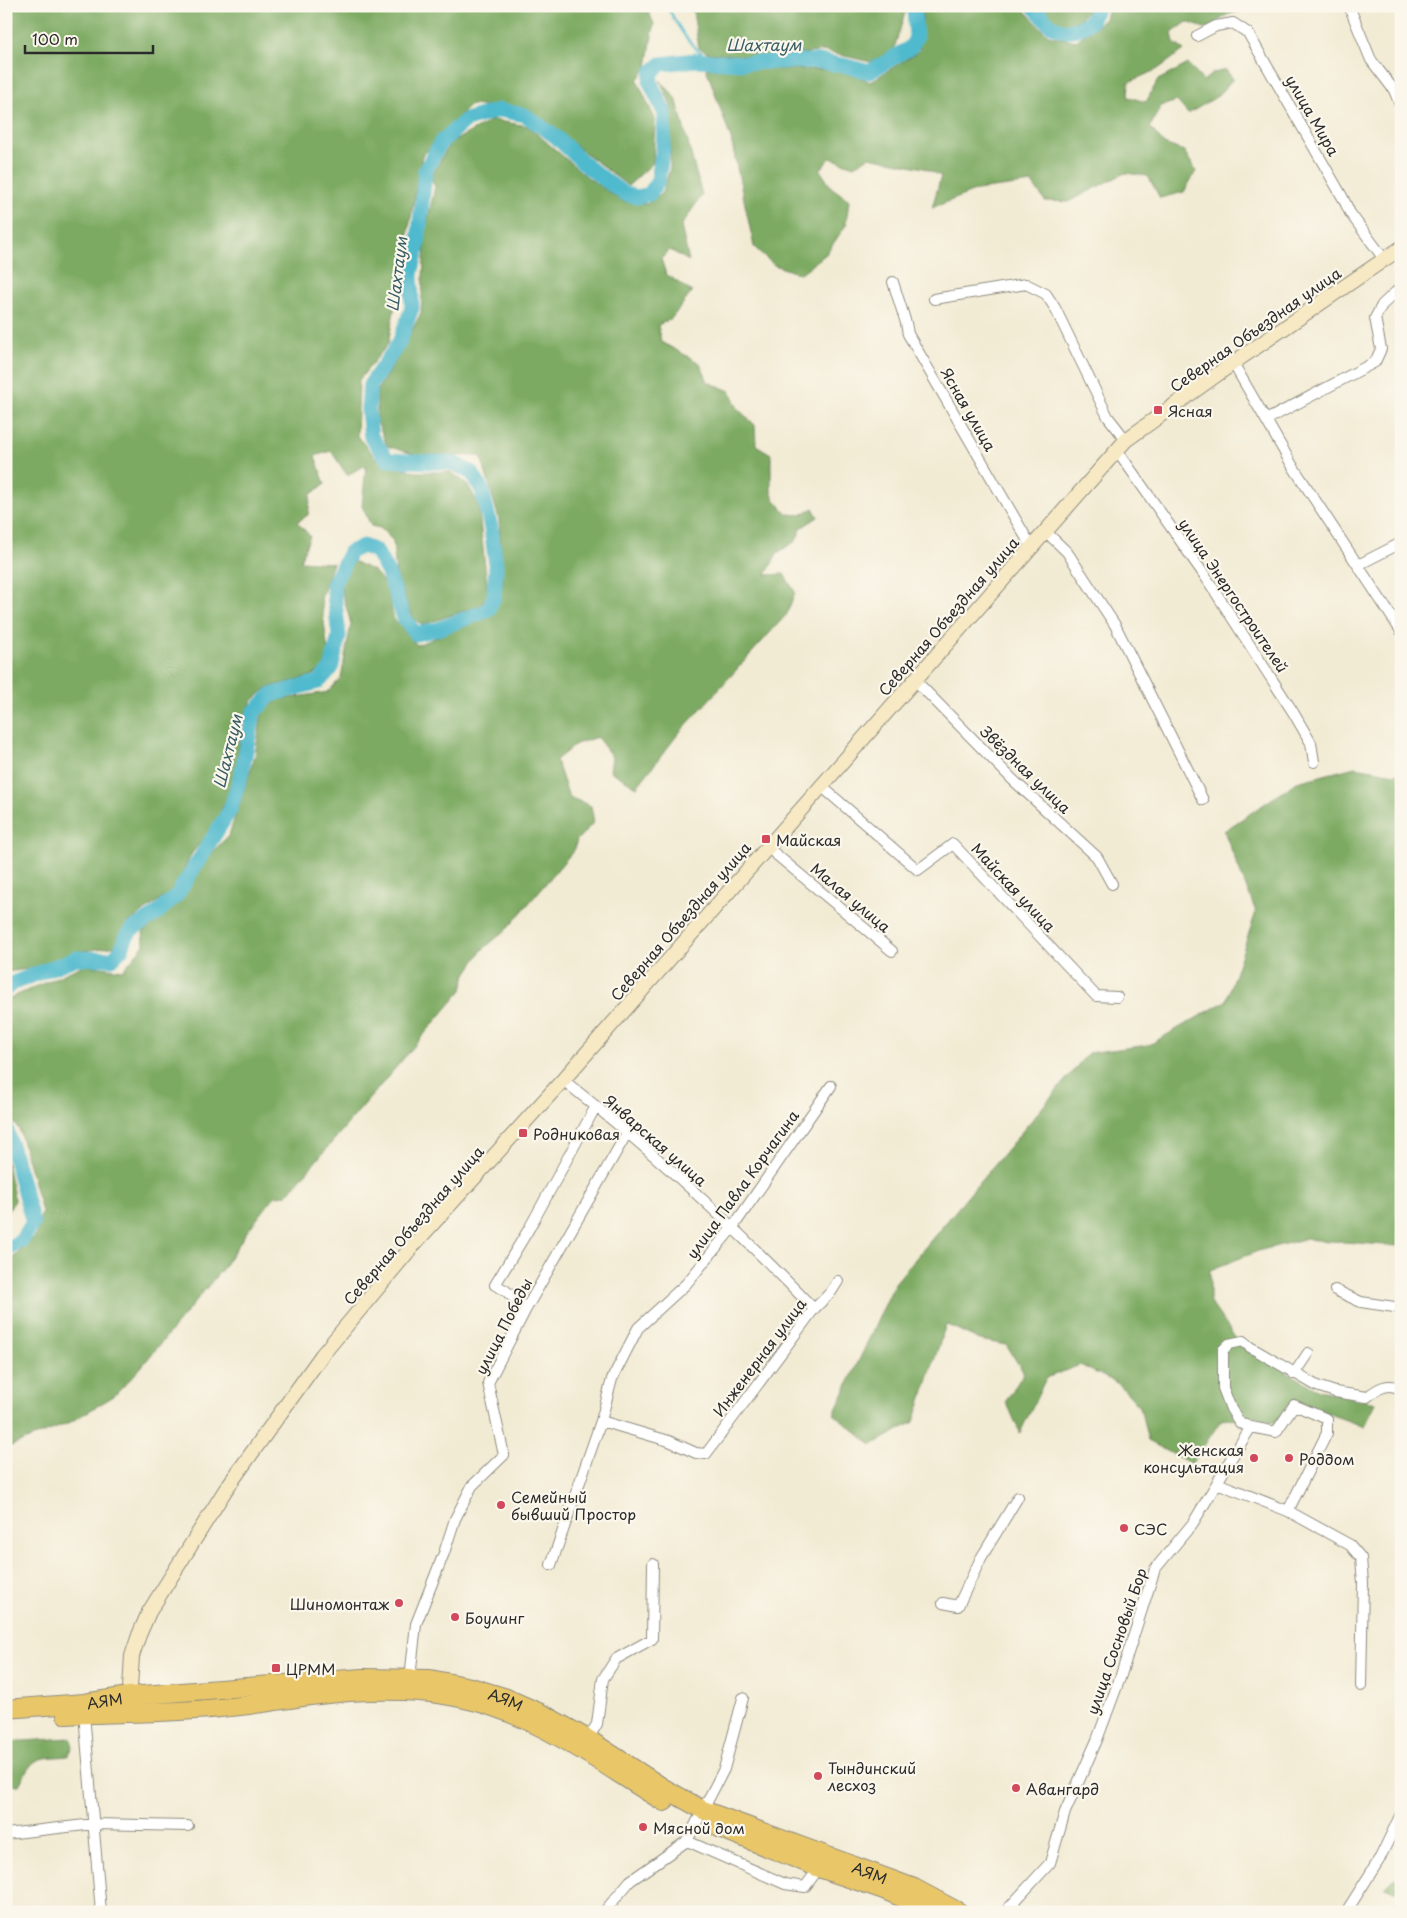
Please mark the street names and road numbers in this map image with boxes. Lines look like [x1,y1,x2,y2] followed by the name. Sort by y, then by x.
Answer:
[1280,70,1346,160] street label: улица Мира
[1165,261,1346,397] street label: Северная Объездная улица
[936,363,1003,456] street label: Ясная улица
[1174,513,1294,677] street label: улица Энергостроителей
[872,531,1024,701] street label: Северная Объездная улица
[976,720,1077,819] street label: Звёздная улица
[604,836,756,1006] street label: Северная Объездная улица
[967,837,1062,937] street label: Майская улица
[806,857,896,938] street label: Малая улица
[600,1089,713,1192] street label: Январская улица
[680,1104,804,1263] street label: улица Павла Корчагина
[337,1140,489,1310] street label: Северная Объездная улица
[469,1274,537,1378] street label: улица Победы
[707,1292,812,1421] street label: Инженерная улица
[1080,1564,1152,1717] street label: улица Сосновый Бор
[486,1681,527,1716] street label: АЯМ
[85,1686,124,1714] street label: АЯМ
[849,1855,891,1889] street label: АЯМ

